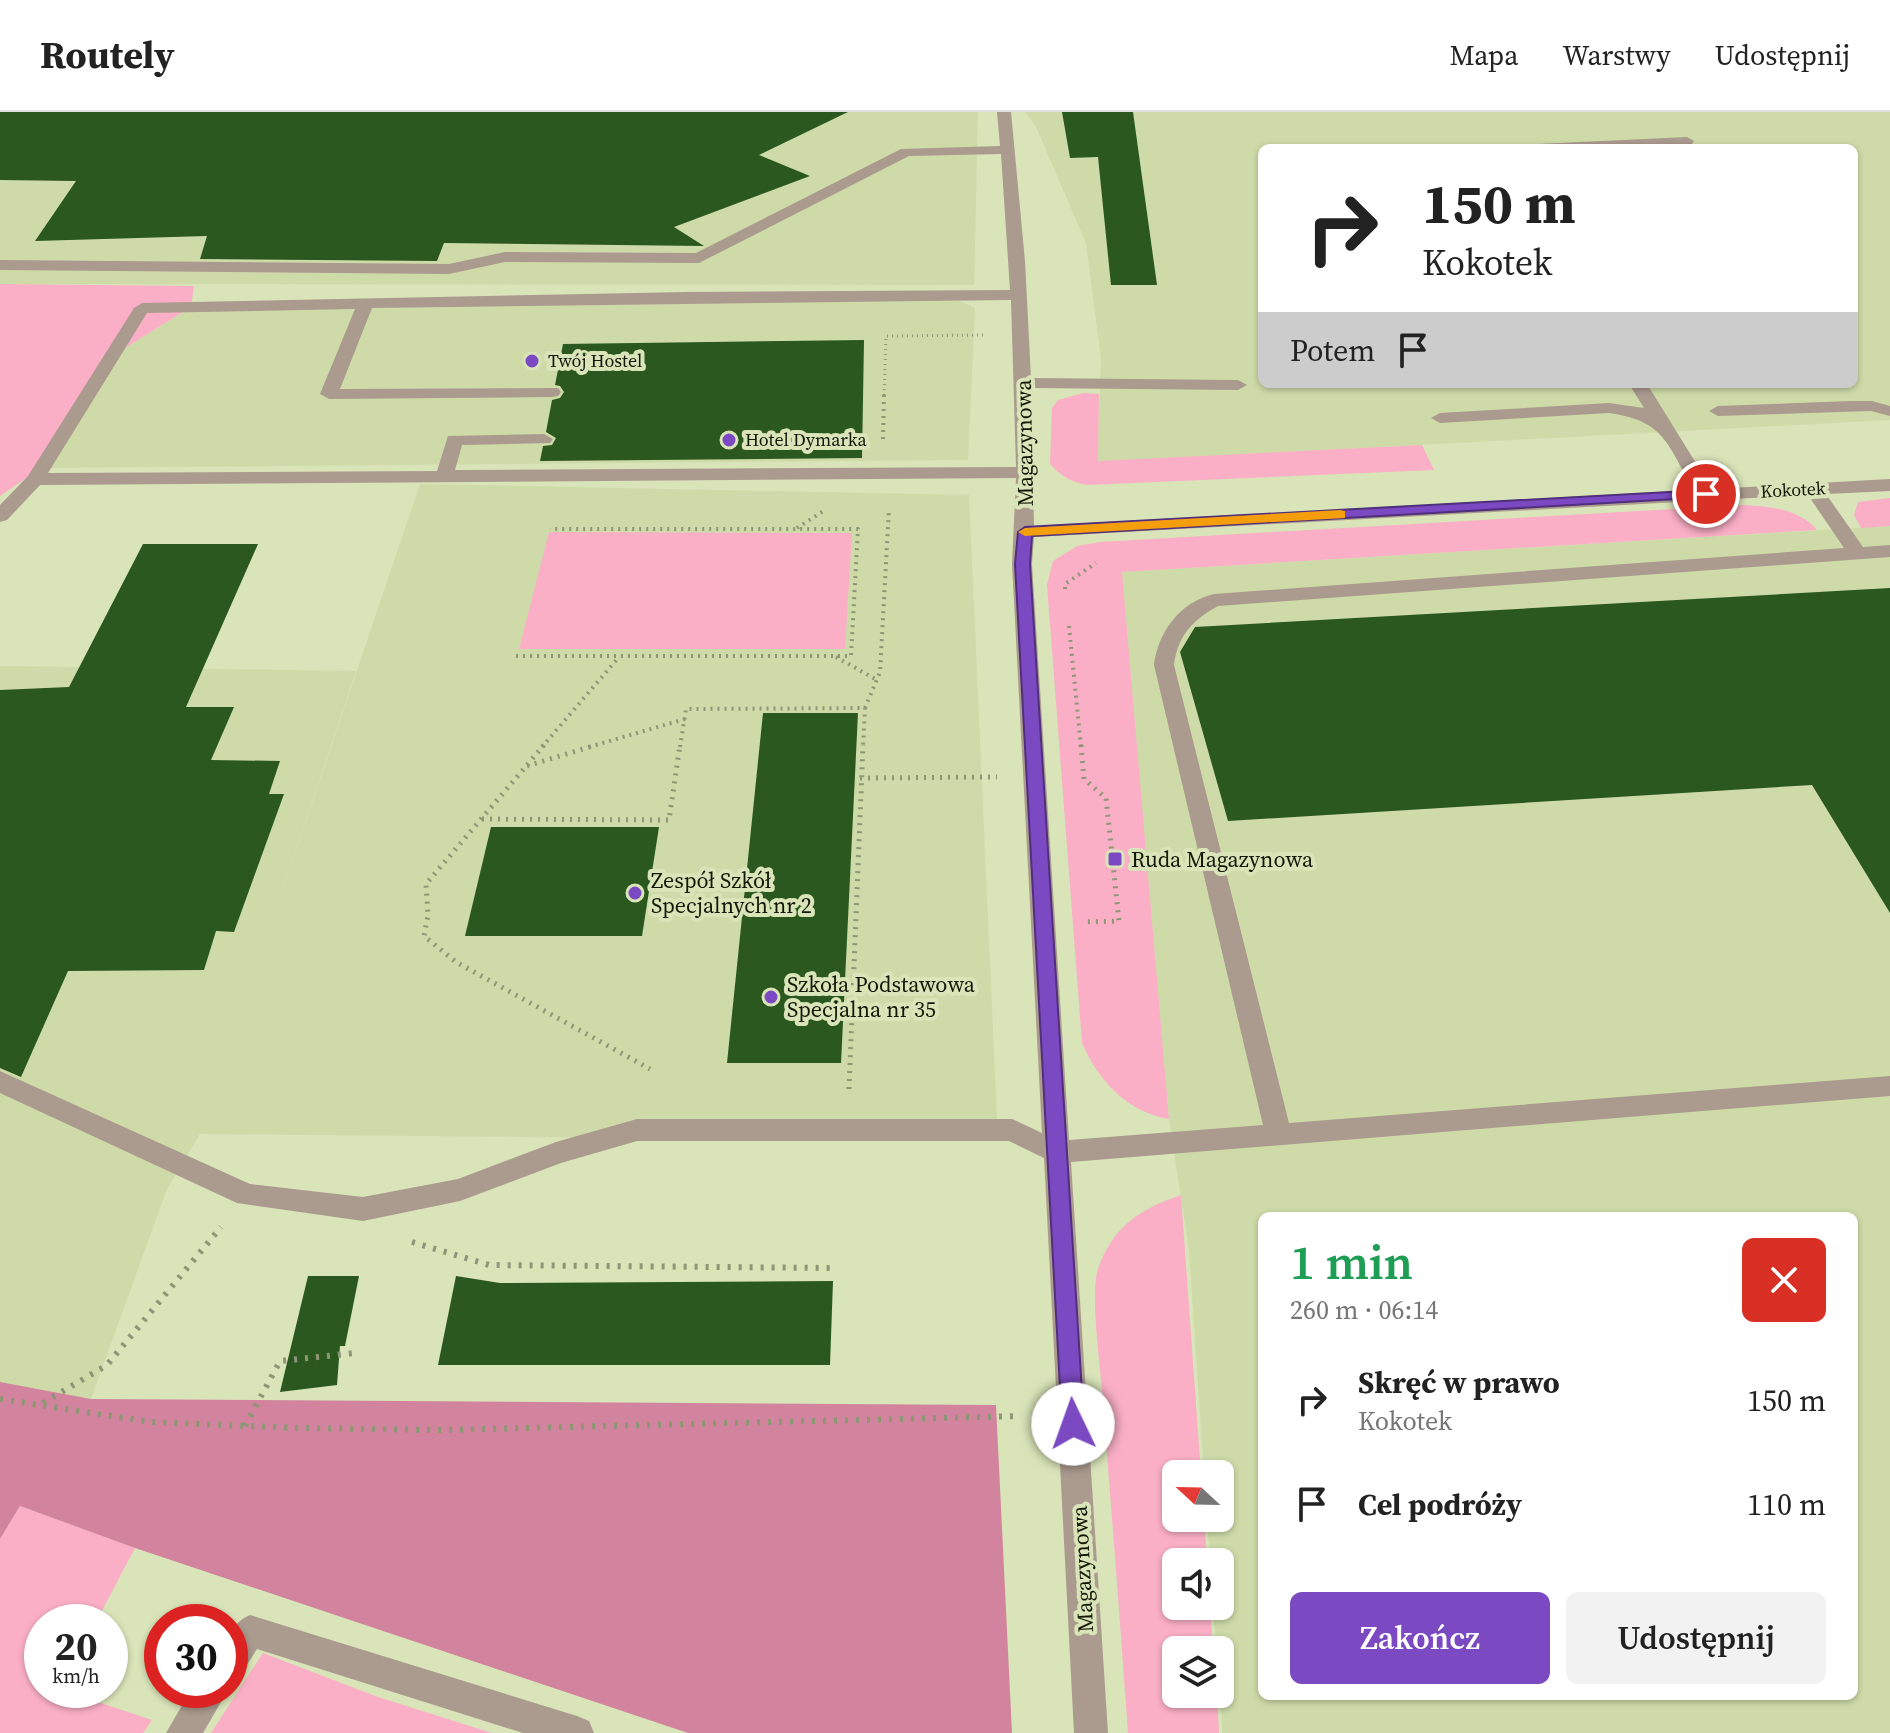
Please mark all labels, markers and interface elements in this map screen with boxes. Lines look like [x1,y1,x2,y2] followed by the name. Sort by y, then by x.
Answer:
[40,29,175,81] text: Routely
[1449,36,1518,74] text: Mapa
[1562,36,1671,74] text: Warstwy
[1715,36,1850,74] text: Udostępnij
[1422,165,1576,242] text: 150 m
[1290,176,1394,280] icon: right
[1422,238,1552,287] text: Kokotek
[1391,328,1435,372] icon: arrive
[1290,330,1375,371] text: Potem
[548,348,642,373] place label: Twój Hostel
[523,352,541,370] marker: Twój Hostel
[1008,379,1040,507] street label: Magazynowa
[745,427,867,452] place label: Hotel Dymarka
[720,431,738,449] marker: Hotel Dymarka
[1672,460,1740,528] pin
[1684,472,1728,516] icon: arrive
[1760,475,1826,504] street label: Kokotek
[1131,844,1314,874] place label: Ruda Magazynowa
[1106,850,1124,868] marker: Ruda Magazynowa
[651,865,812,920] place label: Zespół Szkół Specjalnych nr 2
[626,884,644,902] marker: Zespół Szkół Specjalnych nr 2
[787,969,976,1024] place label: Szkoła Podstawowa Specjalna nr 35
[762,988,780,1006] marker: Szkoła Podstawowa Specjalna nr 35
[1290,1229,1413,1295] text: 1 min
[1742,1238,1826,1322] button: close
[1290,1292,1438,1328] text: 260 m · 06:14
[1358,1362,1560,1403] text: Skręć w prawo
[1290,1378,1334,1422] icon: right
[1747,1380,1826,1421] text: 150 m
[1031,1382,1115,1466] position arrow
[1358,1403,1452,1439] text: Kokotek
[1162,1460,1234,1532] north arrow
[1162,1460,1234,1708] map controls
[1290,1482,1334,1526] icon: arrive
[1358,1484,1522,1525] text: Cel podróży
[1747,1484,1826,1525] text: 110 m
[1064,1504,1100,1633] street label: Magazynowa
[1162,1548,1234,1620] button: sound
[1290,1592,1550,1684] button: Zakończ
[1566,1592,1826,1684] button: Udostępnij
[144,1604,248,1708] speed limit sign: 30
[54,1619,98,1673] text: 20
[1162,1636,1234,1708] button: layers
[52,1662,100,1690] text: km/h

